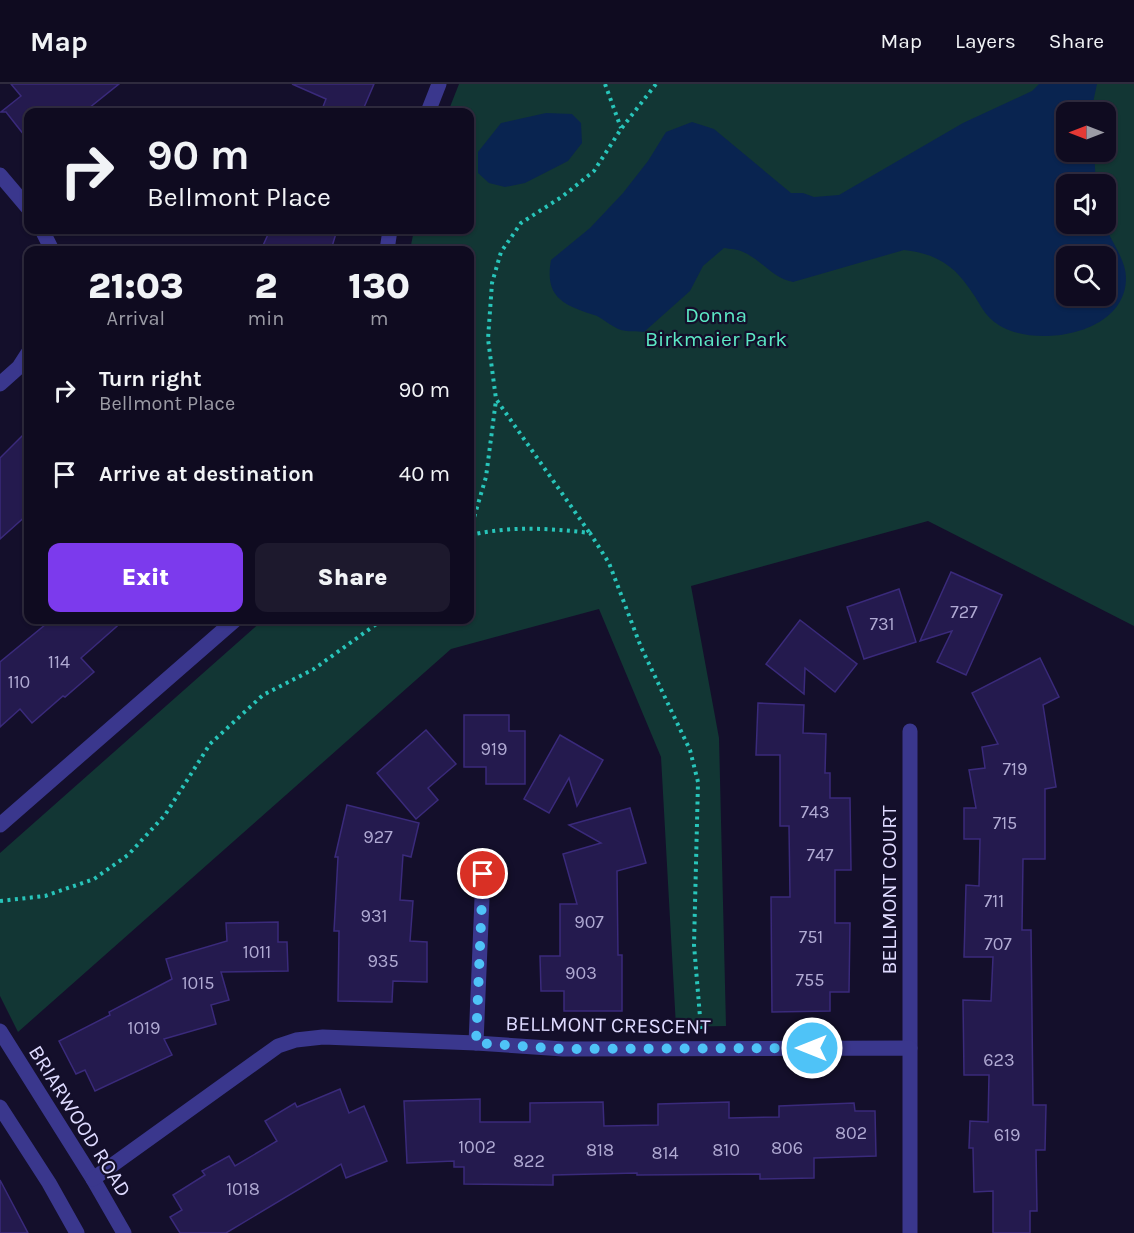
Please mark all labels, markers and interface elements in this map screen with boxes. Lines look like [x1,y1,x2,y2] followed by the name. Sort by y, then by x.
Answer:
[30,25,88,58] text: Map
[880,29,922,53] text: Map
[955,29,1016,53] text: Layers
[1049,29,1104,53] text: Share
[1056,102,1116,162] north arrow
[1056,102,1116,306] map controls
[147,130,250,180] text: 90 m
[48,132,126,210] icon: right
[1056,174,1116,234] button: sound
[147,181,331,213] text: Bellmont Place
[1056,246,1116,306] button: search
[88,265,184,307] text: 21:03
[255,265,277,307] text: 2
[348,265,410,307] text: 130
[645,303,787,351] park label: Donna Birkmaier Park
[107,307,165,330] text: Arrival
[248,307,284,330] text: min
[370,307,389,330] text: m
[99,366,202,392] text: Turn right
[48,374,81,407] icon: right
[398,377,450,403] text: 90 m
[99,392,235,415] text: Bellmont Place
[48,458,81,491] icon: arrive
[99,461,314,487] text: Arrive at destination
[399,461,450,487] text: 40 m
[48,543,243,612] button: Exit
[255,543,450,612] button: Share
[950,601,978,623] house number: 727
[869,613,895,635] house number: 731
[48,651,70,673] house number: 114
[8,671,30,693] house number: 110
[481,738,507,760] house number: 919
[1003,758,1027,780] house number: 719
[800,801,830,823] house number: 743
[877,805,901,975] street label: BELLMONT COURT
[993,812,1017,834] house number: 715
[363,826,393,848] house number: 927
[807,844,834,866] house number: 747
[457,848,508,899] pin
[466,857,499,890] icon: arrive
[984,890,1004,912] house number: 711
[360,905,388,927] house number: 931
[574,911,604,933] house number: 907
[799,926,823,948] house number: 751
[984,933,1012,955] house number: 707
[243,941,271,963] house number: 1011
[367,950,399,972] house number: 935
[565,962,597,984] house number: 903
[796,969,824,991] house number: 755
[182,972,214,994] house number: 1015
[505,1011,711,1039] street label: BELLMONT CRESCENT
[780,1016,844,1080] position arrow
[127,1017,161,1039] house number: 1019
[24,1041,136,1201] street label: BRIARWOOD ROAD
[983,1049,1015,1071] house number: 623
[835,1122,867,1144] house number: 802
[994,1124,1020,1146] house number: 619
[458,1136,496,1158] house number: 1002
[771,1137,803,1159] house number: 806
[586,1139,614,1161] house number: 818
[712,1139,740,1161] house number: 810
[651,1142,679,1164] house number: 814
[513,1150,545,1172] house number: 822
[226,1178,260,1200] house number: 1018

